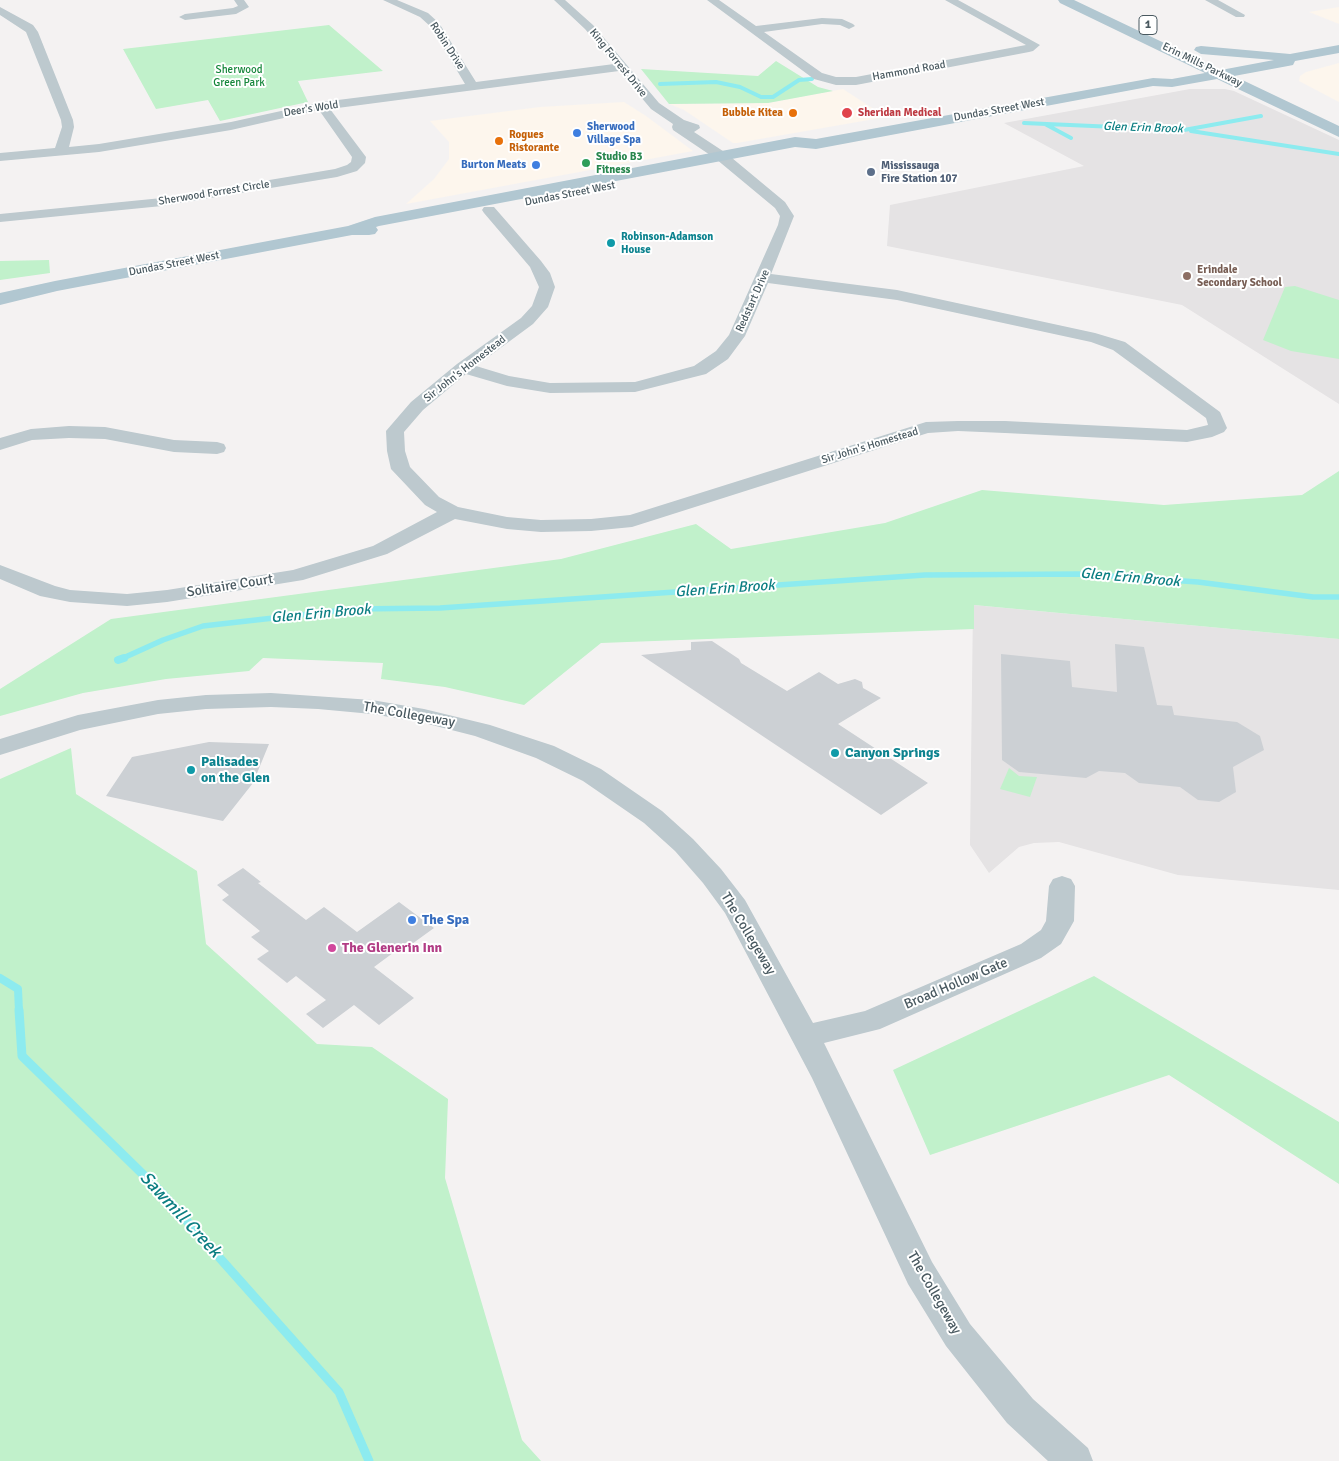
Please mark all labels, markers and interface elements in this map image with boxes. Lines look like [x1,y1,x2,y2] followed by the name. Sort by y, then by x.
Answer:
[1139,16,1157,34] road number: 1
[427,20,467,72] street label: Robin Drive
[586,26,650,100] street label: King Forrest Drive
[1160,40,1244,90] street label: Erin Mills Parkway
[871,58,947,84] street label: Hammond Road
[213,63,265,89] park label: Sherwood Green Park
[953,96,1045,124] street label: Dundas Street West
[283,98,339,120] street label: Deer's Wold
[722,106,783,120] place label: Bubble Kitea
[840,106,854,120] marker: Sheridan Medical
[858,106,942,120] place label: Sheridan Medical
[787,107,799,119] marker: Bubble Kitea
[1103,119,1183,137] water label: Glen Erin Brook
[587,120,641,146] place label: Sherwood Village Spa
[571,127,583,139] marker: Sherwood Village Spa
[509,128,559,154] place label: Rogues Ristorante
[493,135,505,147] marker: Rogues Ristorante
[596,150,642,176] place label: Studio B3 Fitness
[580,157,592,169] marker: Studio B3 Fitness
[461,158,526,172] place label: Burton Meats
[530,159,542,171] marker: Burton Meats
[881,159,957,185] place label: Mississauga Fire Station 107
[865,166,877,178] marker: Mississauga Fire Station 107
[158,178,270,208] street label: Sherwood Forrest Circle
[524,179,616,209] street label: Dundas Street West
[621,230,713,256] place label: Robinson-Adamson House
[605,237,617,249] marker: Robinson-Adamson House
[128,249,220,279] street label: Dundas Street West
[1197,263,1282,289] place label: Erindale Secondary School
[733,268,773,334] street label: Redstart Drive
[1181,270,1193,282] marker: Erindale Secondary School
[421,333,509,405] street label: Sir John's Homestead
[820,425,920,467] street label: Sir John's Homestead
[1079,565,1181,591] water label: Glen Erin Brook
[186,571,274,601] street label: Solitaire Court
[675,577,775,601] water label: Glen Erin Brook
[270,601,372,627] water label: Glen Erin Brook
[362,699,456,731] street label: The Collegeway
[845,745,940,761] place label: Canyon Springs
[829,747,841,759] marker: Canyon Springs
[201,754,270,786] place label: Palisades on the Glen
[185,764,197,776] marker: Palisades on the Glen
[717,890,779,978] street label: The Collegeway
[422,912,469,928] place label: The Spa
[406,914,418,926] marker: The Spa
[342,940,442,956] place label: The Glenerin Inn
[326,942,338,954] marker: The Glenerin Inn
[902,955,1010,1013] street label: Broad Hollow Gate
[135,1168,225,1262] water label: Sawmill Creek
[904,1249,964,1337] street label: The Collegeway

